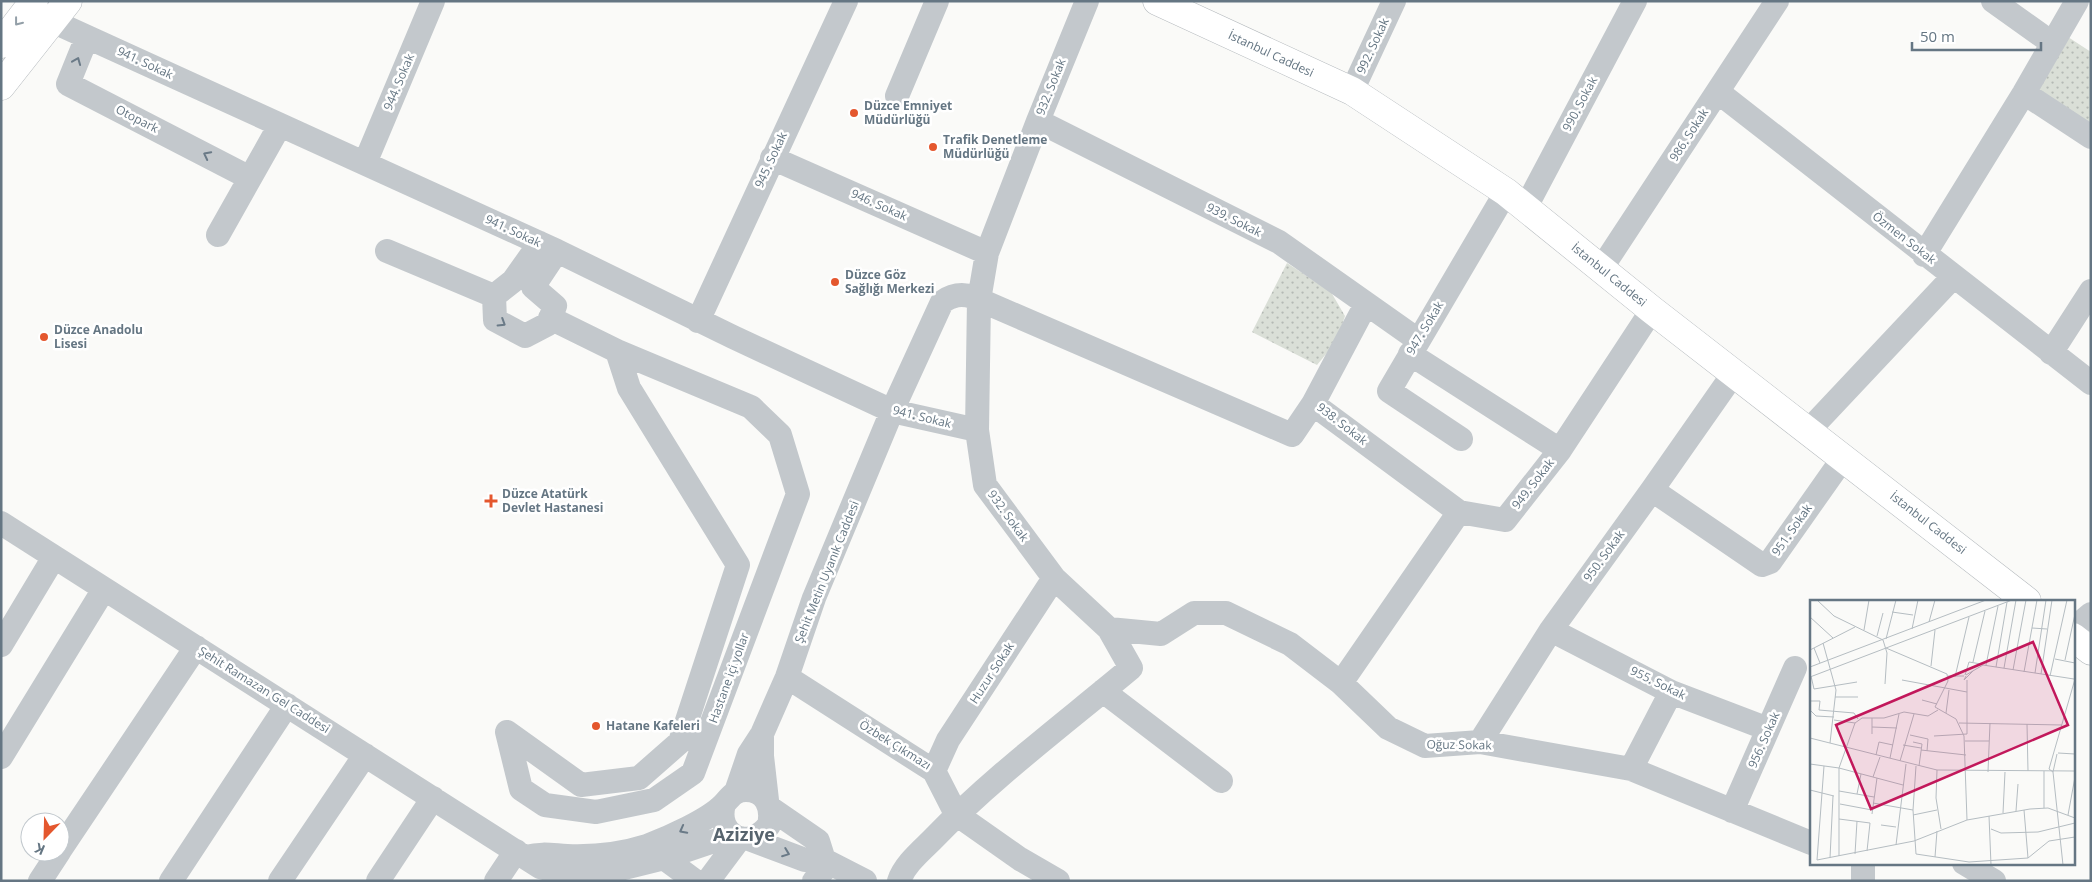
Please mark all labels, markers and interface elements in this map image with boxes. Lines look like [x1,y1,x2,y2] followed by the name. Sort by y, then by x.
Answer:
[1352,14,1393,77] street label: 992. Sokak
[14,17,23,26] one-way arrow
[1912,20,2041,52] scale bar
[1226,26,1317,81] street label: İstanbul Caddesi
[1920,26,1955,46] text: 50 m
[114,42,177,83] street label: 941. Sokak
[379,50,418,113] street label: 944. Sokak
[1031,55,1070,118] street label: 932. Sokak
[71,57,82,66] one-way arrow
[1558,73,1601,134] street label: 990. Sokak
[864,97,952,128] place label: Düzce Emniyet Müdürlüğü
[113,101,162,137] street label: Otopark
[1665,104,1712,164] street label: 986. Sokak
[848,107,860,119] marker: Düzce Emniyet Müdürlüğü
[750,128,791,191] street label: 945. Sokak
[943,131,1047,162] place label: Trafik Denetleme Müdürlüğü
[927,141,939,153] marker: Trafik Denetleme Müdürlüğü
[203,151,212,161] one-way arrow
[848,185,911,225] street label: 946. Sokak
[1204,198,1265,241] street label: 939. Sokak
[1869,207,1940,268] street label: Özmen Sokak
[482,210,545,251] street label: 941. Sokak
[1568,239,1651,310] street label: İstanbul Caddesi
[845,266,934,297] place label: Düzce Göz Sağlığı Merkezi
[829,276,841,288] marker: Düzce Göz Sağlığı Merkezi
[1402,297,1448,358] street label: 947. Sokak
[497,317,506,327] one-way arrow
[54,321,143,352] place label: Düzce Anadolu Lisesi
[38,331,50,343] marker: Düzce Anadolu Lisesi
[1313,398,1372,449] street label: 938. Sokak
[891,401,954,432] street label: 941. Sokak
[1507,454,1558,513] street label: 949. Sokak
[502,485,603,516] place label: Düzce Atatürk Devlet Hastanesi
[984,486,1033,546] street label: 932. Sokak
[1887,487,1970,558] street label: İstanbul Caddesi
[484,494,498,508] marker: Düzce Atatürk Devlet Hastanesi
[790,498,863,645] street label: Şehit Metin Uyanık Caddesi
[1767,500,1816,559] street label: 951. Sokak
[1579,526,1628,585] street label: 950. Sokak
[1810,600,2074,864] inset map
[704,630,753,725] street label: Hastane içi yollar
[965,638,1018,707] street label: Huzur Sokak
[195,642,333,737] street label: Şehit Ramazan Gel Caddesi
[1628,662,1689,704] street label: 955. Sokak
[1744,708,1784,771] street label: 956. Sokak
[856,716,934,773] street label: Özbek Çıkmazı
[606,717,700,734] place label: Hatane Kafeleri
[590,720,602,732] marker: Hatane Kafeleri
[1426,735,1492,754] street label: Oğuz Sokak
[20,812,70,862] north arrow
[713,822,775,846] district label: Aziziye
[679,824,688,834] one-way arrow
[31,839,48,860] text: K
[781,847,789,857] one-way arrow

